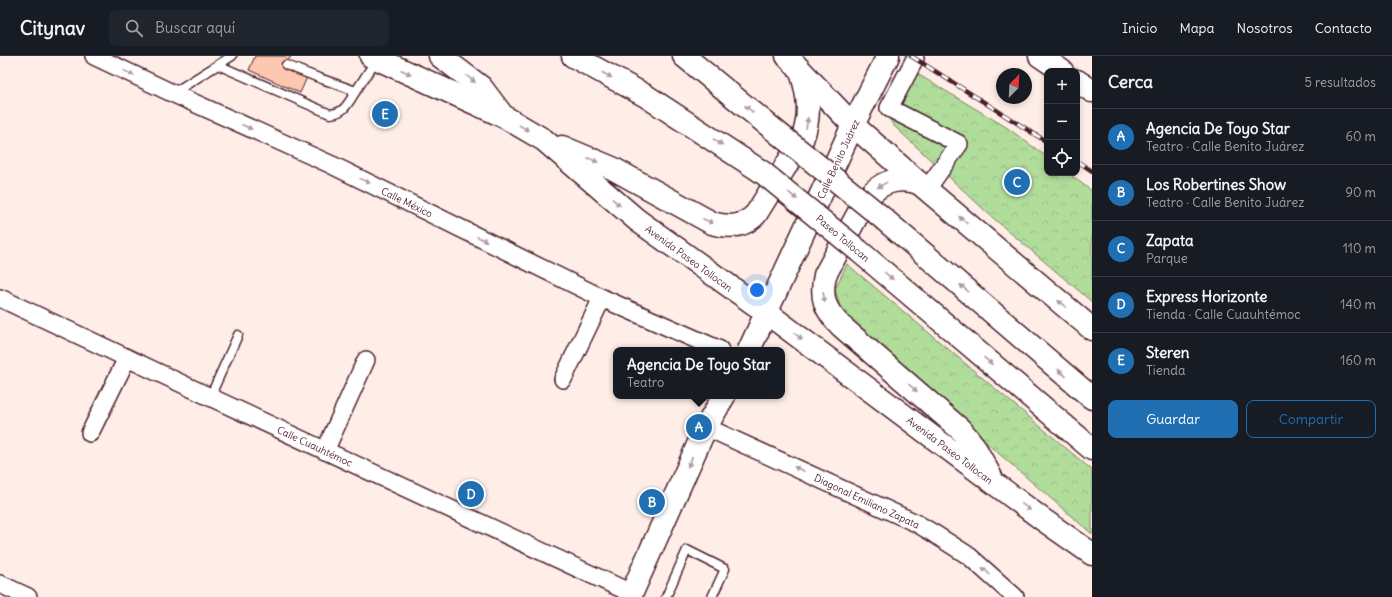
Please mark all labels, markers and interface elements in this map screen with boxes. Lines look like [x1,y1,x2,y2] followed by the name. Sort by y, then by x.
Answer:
[109,10,389,46] search box
[20,16,85,40] text: Citynav
[123,17,145,39] icon: search
[155,18,235,37] text: Buscar aquí
[1122,19,1157,37] text: Inicio
[1179,19,1215,37] text: Mapa
[1237,19,1293,37] text: Nosotros
[1315,19,1372,37] text: Contacto
[996,68,1032,104] north arrow
[1044,68,1080,176] map controls
[1044,68,1080,104] button: +
[401,69,412,75] one-way arrow
[123,70,135,76] one-way arrow
[601,71,613,78] one-way arrow
[1108,71,1153,93] text: Cerca
[1304,74,1376,91] text: 5 resultados
[466,75,477,84] one-way arrow
[372,99,398,129] pin: E
[1044,104,1080,140] button: −
[743,105,754,113] one-way arrow
[805,117,811,129] one-way arrow
[814,117,863,201] street label: Calle Benito Juárez
[1146,119,1290,138] text: Agencia De Toyo Star
[242,124,253,130] one-way arrow
[518,124,530,131] one-way arrow
[1117,128,1125,145] text: A
[1345,128,1376,145] text: 60 m
[1146,138,1305,155] text: Teatro · Calle Benito Juárez
[712,139,724,146] one-way arrow
[1044,140,1080,176] button: locate
[588,158,600,164] one-way arrow
[1004,167,1030,197] pin: C
[1146,175,1286,194] text: Los Robertines Show
[360,178,371,184] one-way arrow
[876,182,888,189] one-way arrow
[379,184,435,221] street label: Calle México
[1117,184,1125,201] text: B
[1345,184,1376,201] text: 90 m
[787,192,798,201] one-way arrow
[1146,194,1305,211] text: Teatro · Calle Benito Juárez
[611,198,622,207] one-way arrow
[813,212,872,265] street label: Paseo Tollocan
[958,215,968,224] one-way arrow
[703,218,714,224] one-way arrow
[642,222,735,295] street label: Avenida Paseo Tollocan
[1146,231,1194,250] text: Zapata
[476,235,488,242] one-way arrow
[1117,240,1125,257] text: C
[1343,240,1376,257] text: 110 m
[1146,250,1188,267] text: Parque
[884,272,894,281] one-way arrow
[747,280,767,300] your location
[959,284,968,293] one-way arrow
[1146,287,1267,306] text: Express Horizonte
[821,291,827,303] one-way arrow
[1116,296,1126,313] text: D
[1340,296,1376,313] text: 140 m
[1057,299,1068,308] one-way arrow
[1146,306,1301,323] text: Tienda · Calle Cuauhtémoc
[792,332,803,340] one-way arrow
[1146,343,1190,362] text: Steren
[613,347,785,399] popup
[1117,352,1125,369] text: E
[1340,352,1376,369] text: 160 m
[627,355,771,374] text: Agencia De Toyo Star
[983,356,993,365] one-way arrow
[1146,362,1185,379] text: Tienda
[1057,368,1068,377] one-way arrow
[627,374,664,391] text: Teatro
[908,384,918,393] one-way arrow
[1108,400,1238,438] button: Guardar
[1246,400,1376,438] button: Compartir
[686,412,712,442] pin: A
[904,414,996,487] street label: Avenida Paseo Tollocan
[275,423,355,470] street label: Calle Cuauhtémoc
[687,457,693,469] one-way arrow
[793,466,805,472] one-way arrow
[812,471,922,532] street label: Diagonal Emiliano Zapata
[458,479,484,509] pin: D
[639,487,665,517] pin: B
[1020,503,1031,511] one-way arrow
[981,566,991,576] one-way arrow

